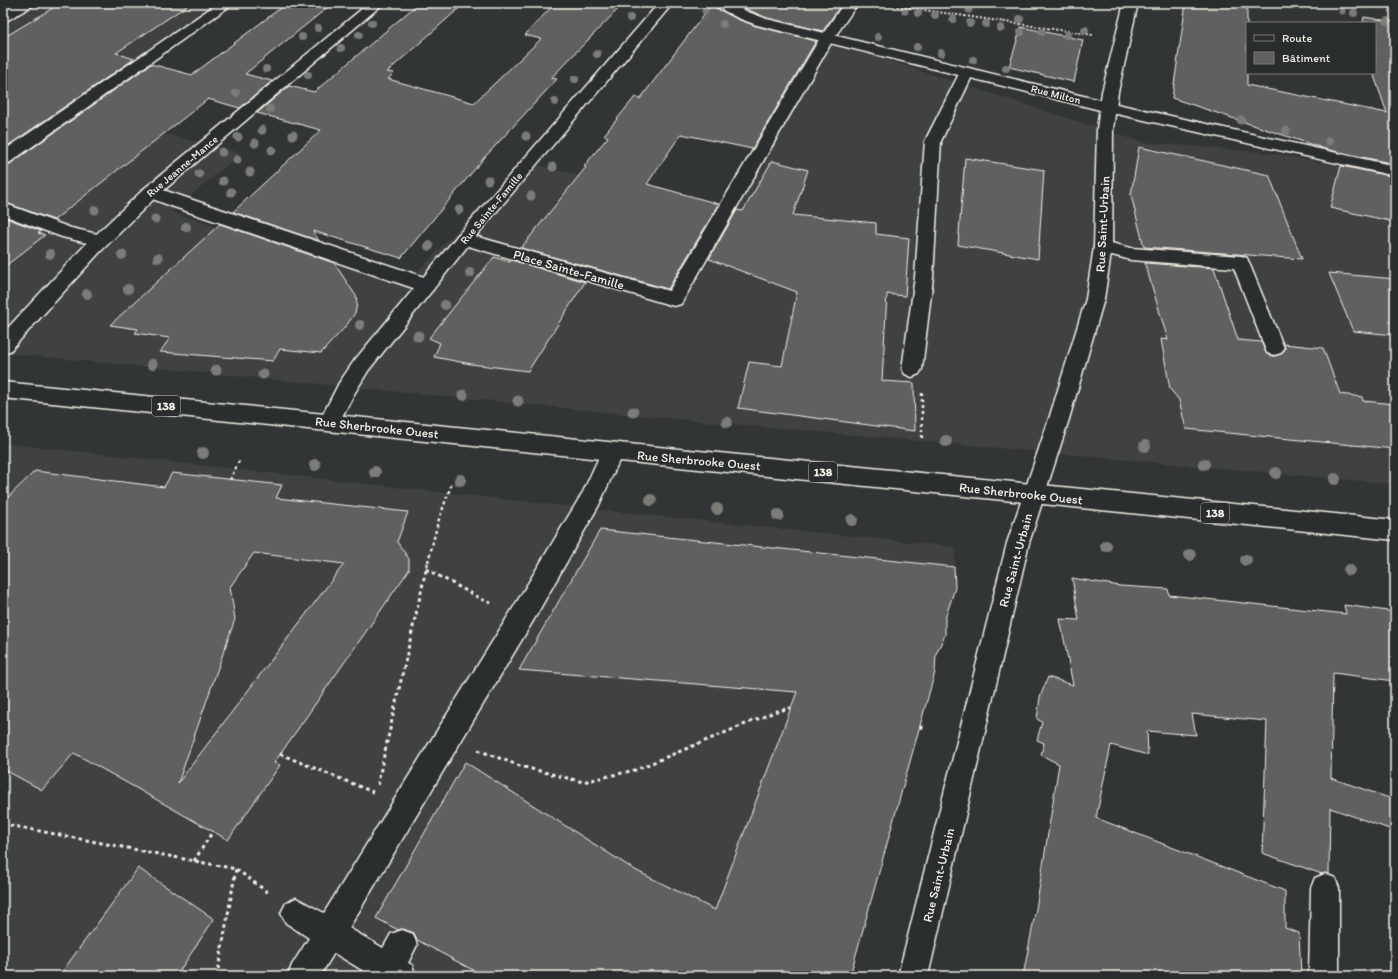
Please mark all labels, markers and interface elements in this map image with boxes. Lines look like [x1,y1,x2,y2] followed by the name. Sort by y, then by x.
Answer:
[1246,22,1376,74] legend
[1282,31,1312,45] text: Route
[1282,51,1331,65] text: Bâtiment
[1029,82,1083,107] street label: Rue Milton
[144,133,221,200] street label: Rue Jeanne-Mance
[457,170,525,247] street label: Rue Sainte-Famille
[1092,175,1113,273] street label: Rue Saint-Urbain
[512,246,626,292] street label: Place Sainte-Famille
[152,396,180,416] road number: 138
[314,414,440,441] street label: Rue Sherbrooke Ouest
[636,448,762,473] street label: Rue Sherbrooke Ouest
[809,462,837,482] road number: 138
[958,480,1084,507] street label: Rue Sherbrooke Ouest
[1201,503,1229,523] road number: 138
[996,512,1035,609] street label: Rue Saint-Urbain
[920,826,957,924] street label: Rue Saint-Urbain

